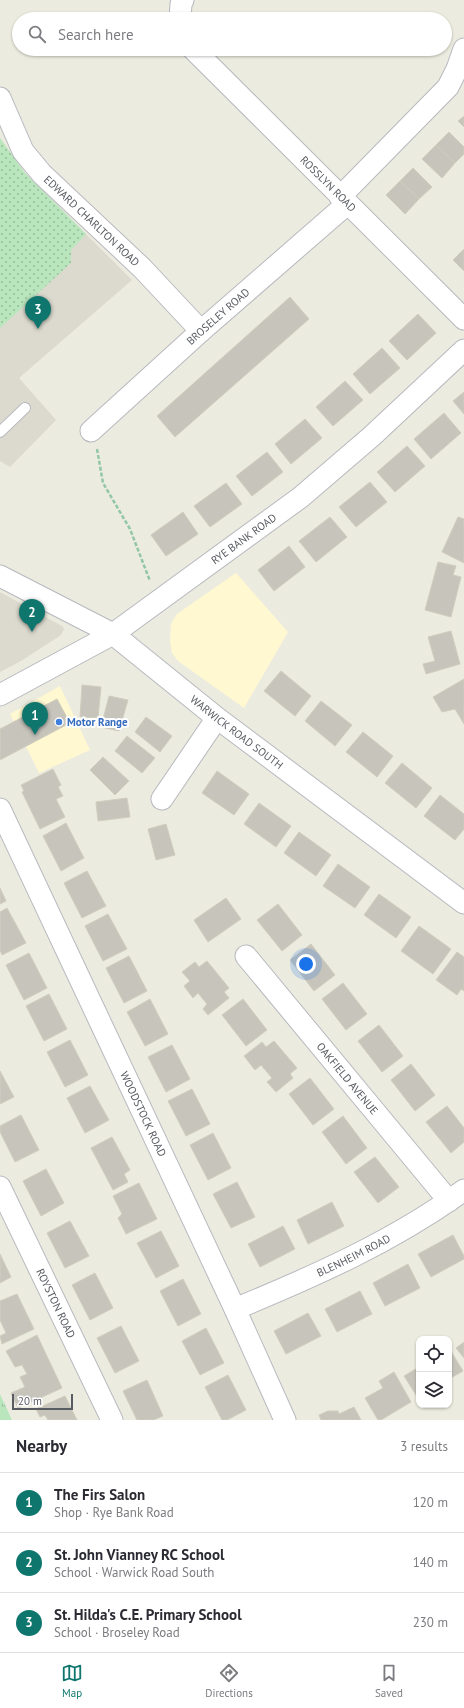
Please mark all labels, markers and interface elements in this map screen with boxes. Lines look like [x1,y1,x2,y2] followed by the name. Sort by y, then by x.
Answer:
[12,12,452,56] search box
[26,23,48,45] icon: search
[58,25,134,44] text: Search here
[297,153,359,215] street label: ROSSLYN ROAD
[41,173,143,269] street label: EDWARD CHARLTON ROAD
[184,285,252,348] street label: BROSELEY ROAD
[25,296,51,329] pin: 3
[208,510,279,567] street label: RYE BANK ROAD
[19,599,45,632] pin: 2
[187,692,286,772] street label: WARWICK ROAD SOUTH
[22,702,48,735] pin: 1
[67,715,128,729] place label: Motor Range
[54,717,64,727] marker: Motor Range
[296,954,316,974] your location
[314,1040,381,1117] street label: OAKFIELD AVENUE
[117,1069,169,1159] street label: WOODSTOCK ROAD
[314,1231,393,1280] street label: BLENHEIM ROAD
[33,1266,79,1340] street label: ROYSTON ROAD
[416,1336,452,1408] map controls
[416,1336,452,1372] button: locate
[416,1372,452,1408] button: layers
[12,1392,73,1411] scale bar
[18,1394,42,1408] text: 20 m
[16,1435,67,1457] text: Nearby
[400,1438,448,1455] text: 3 results
[54,1485,145,1504] text: The Firs Salon
[25,1494,33,1511] text: 1
[413,1494,448,1511] text: 120 m
[54,1504,174,1521] text: Shop · Rye Bank Road
[54,1545,224,1564] text: St. John Vianney RC School
[25,1554,33,1571] text: 2
[413,1554,448,1571] text: 140 m
[54,1564,214,1581] text: School · Warwick Road South
[54,1605,242,1624] text: St. Hilda's C.E. Primary School
[25,1614,33,1631] text: 3
[413,1614,448,1631] text: 230 m
[54,1624,180,1641] text: School · Broseley Road
[61,1662,83,1700] tab: Map
[205,1662,253,1700] tab: Directions
[375,1662,403,1700] tab: Saved

